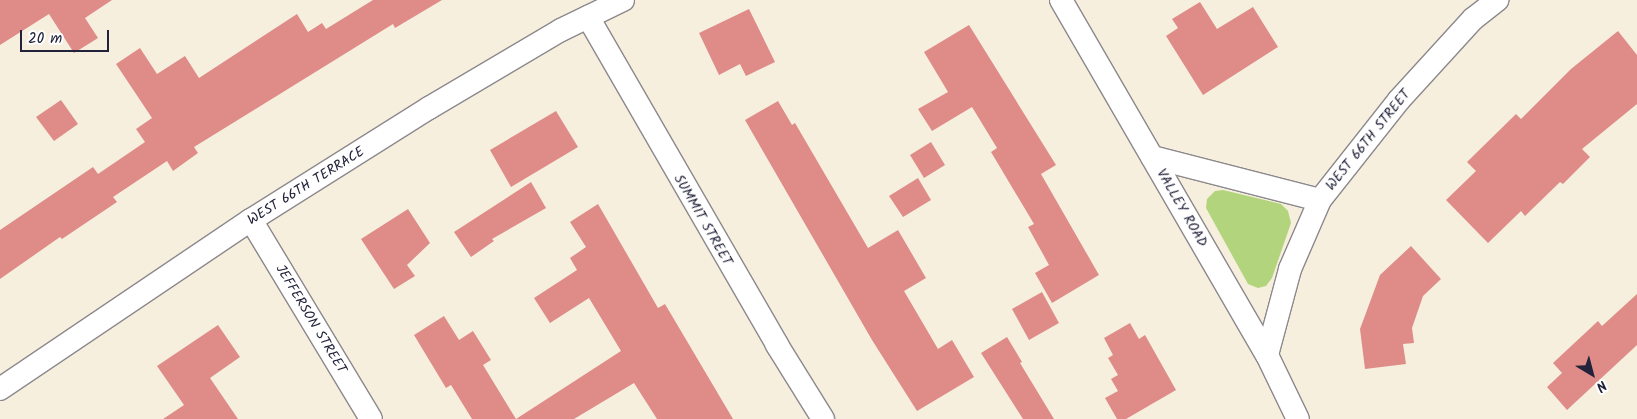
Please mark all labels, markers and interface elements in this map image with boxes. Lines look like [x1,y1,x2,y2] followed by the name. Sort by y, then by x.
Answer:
[22,20,111,52] scale bar
[28,27,62,51] text: 20 m
[1322,86,1414,194] street label: WEST 66TH STREET
[244,143,368,229] street label: WEST 66TH TERRACE
[1153,166,1211,250] street label: VALLEY ROAD
[670,171,736,269] street label: SUMMIT STREET
[272,262,350,376] street label: JEFFERSON STREET
[1567,349,1617,399] north arrow
[1591,375,1611,397] text: N

